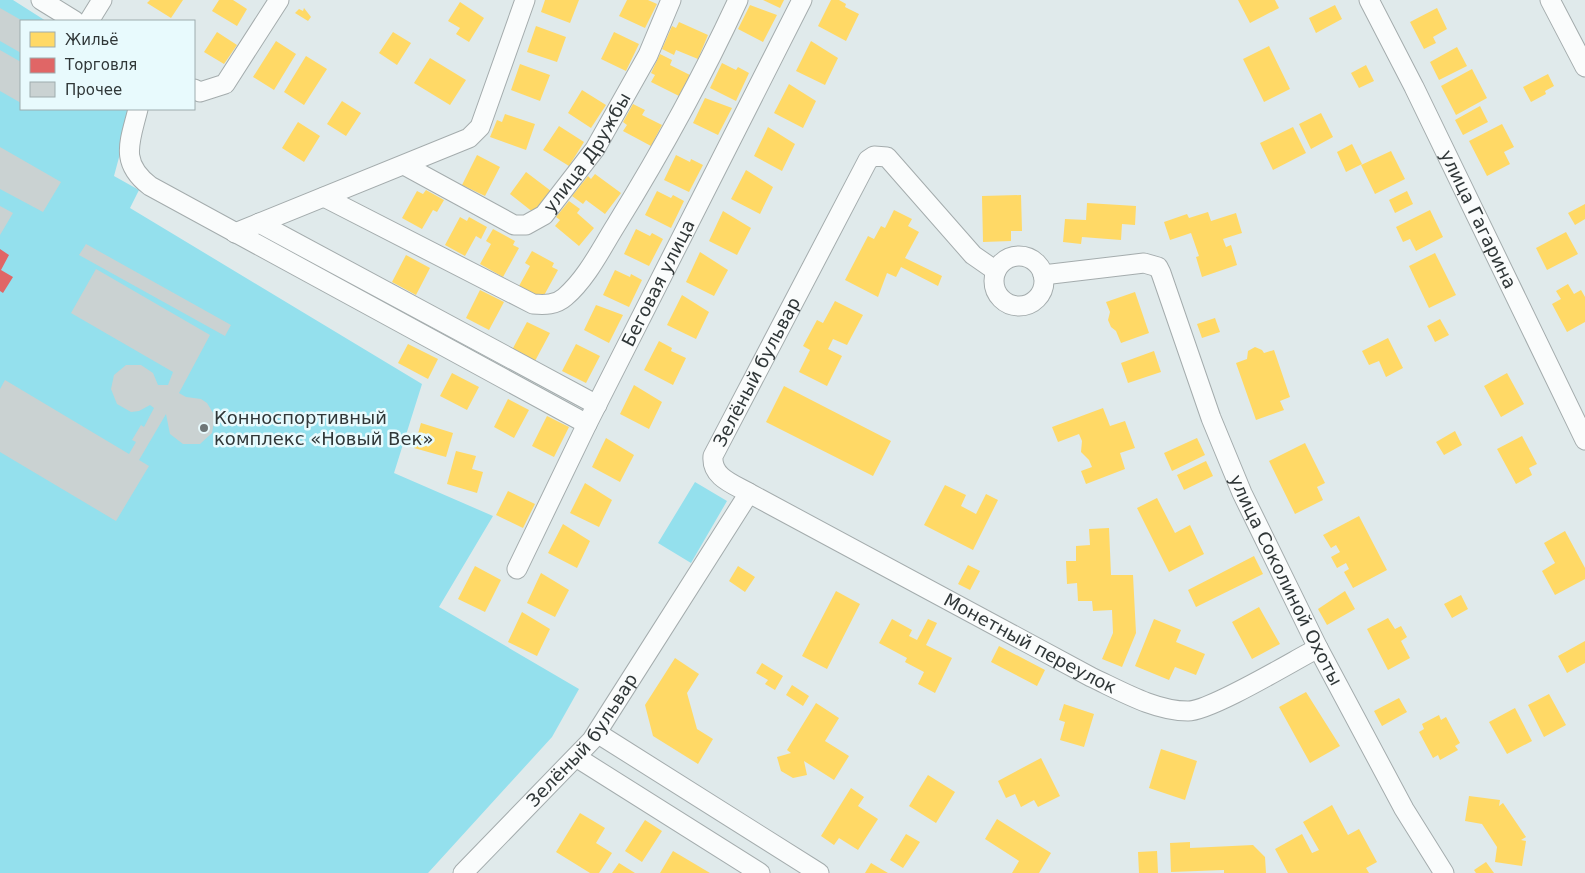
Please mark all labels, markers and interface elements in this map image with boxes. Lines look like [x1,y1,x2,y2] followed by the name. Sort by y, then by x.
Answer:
[20,20,195,110] legend
[65,31,119,49] text: Жильё
[64,56,137,74] text: Торговля
[65,81,122,99] text: Прочее
[539,89,635,217] street label: улица Дружбы
[1436,146,1521,292] street label: улица Гагарина
[617,216,699,350] street label: Беговая улица
[709,294,804,450] street label: Зелёный бульвар
[214,407,433,449] place label: Конноспортивный комплекс «Новый Век»
[198,422,210,434] marker: Конноспортивный комплекс «Новый Век»
[1226,472,1347,689] street label: улица Соколиной Охоты
[940,589,1120,698] street label: Монетный переулок
[522,670,641,811] street label: Зелёный бульвар

